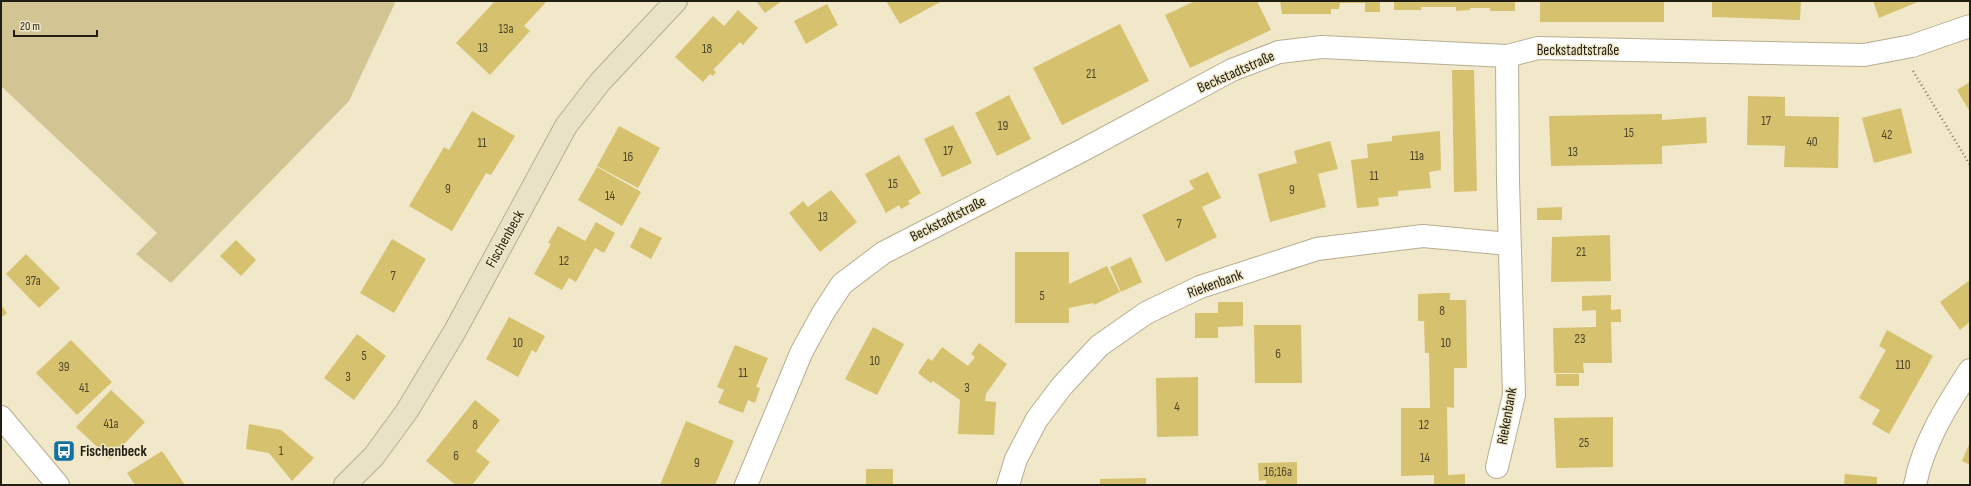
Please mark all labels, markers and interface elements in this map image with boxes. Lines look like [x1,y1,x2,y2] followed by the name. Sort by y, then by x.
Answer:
[14,12,97,38] scale bar
[20,19,40,34] text: 20 m
[498,21,514,37] house number: 13a
[478,40,488,56] house number: 13
[702,41,712,57] house number: 18
[1537,41,1619,60] street label: Beckstadtstraße
[1194,46,1278,98] street label: Beckstadtstraße
[1086,66,1096,82] house number: 21
[1761,113,1772,129] house number: 17
[998,118,1008,134] house number: 19
[1624,125,1634,141] house number: 15
[1882,127,1892,143] house number: 42
[1806,134,1818,150] house number: 40
[477,135,487,151] house number: 11
[943,143,954,159] house number: 17
[1568,144,1578,160] house number: 13
[1410,148,1424,164] house number: 11a
[623,149,633,165] house number: 16
[1369,168,1379,184] house number: 11
[888,176,898,192] house number: 15
[445,181,451,197] house number: 9
[1289,182,1295,198] house number: 9
[605,188,616,204] house number: 14
[907,192,989,246] street label: Beckstadtstraße
[481,207,529,271] street label: Fischenbeck
[818,209,828,225] house number: 13
[1176,216,1182,232] house number: 7
[1576,244,1586,260] house number: 21
[559,253,569,269] house number: 12
[1185,265,1246,303] street label: Riekenbank
[390,268,396,284] house number: 7
[25,273,41,289] house number: 37a
[1039,288,1045,304] house number: 5
[1439,303,1445,319] house number: 8
[1575,331,1585,347] house number: 23
[513,335,523,351] house number: 10
[1441,335,1451,351] house number: 10
[1275,346,1281,362] house number: 6
[361,348,367,364] house number: 5
[870,353,880,369] house number: 10
[1896,357,1911,373] house number: 110
[58,359,70,375] house number: 39
[738,365,748,381] house number: 11
[345,369,351,385] house number: 3
[79,380,89,396] house number: 41
[964,380,970,396] house number: 3
[1493,386,1521,446] street label: Riekenbank
[1174,399,1180,415] house number: 4
[103,416,119,432] house number: 41a
[472,417,478,433] house number: 8
[1419,417,1429,433] house number: 12
[1579,435,1589,451] house number: 25
[51,438,77,464] bus stop icon: Fischenbeck
[80,442,147,461] place label: Fischenbeck
[279,443,284,459] house number: 1
[453,448,459,464] house number: 6
[1420,450,1431,466] house number: 14
[694,455,700,471] house number: 9
[1264,464,1292,480] house number: 16;16a

